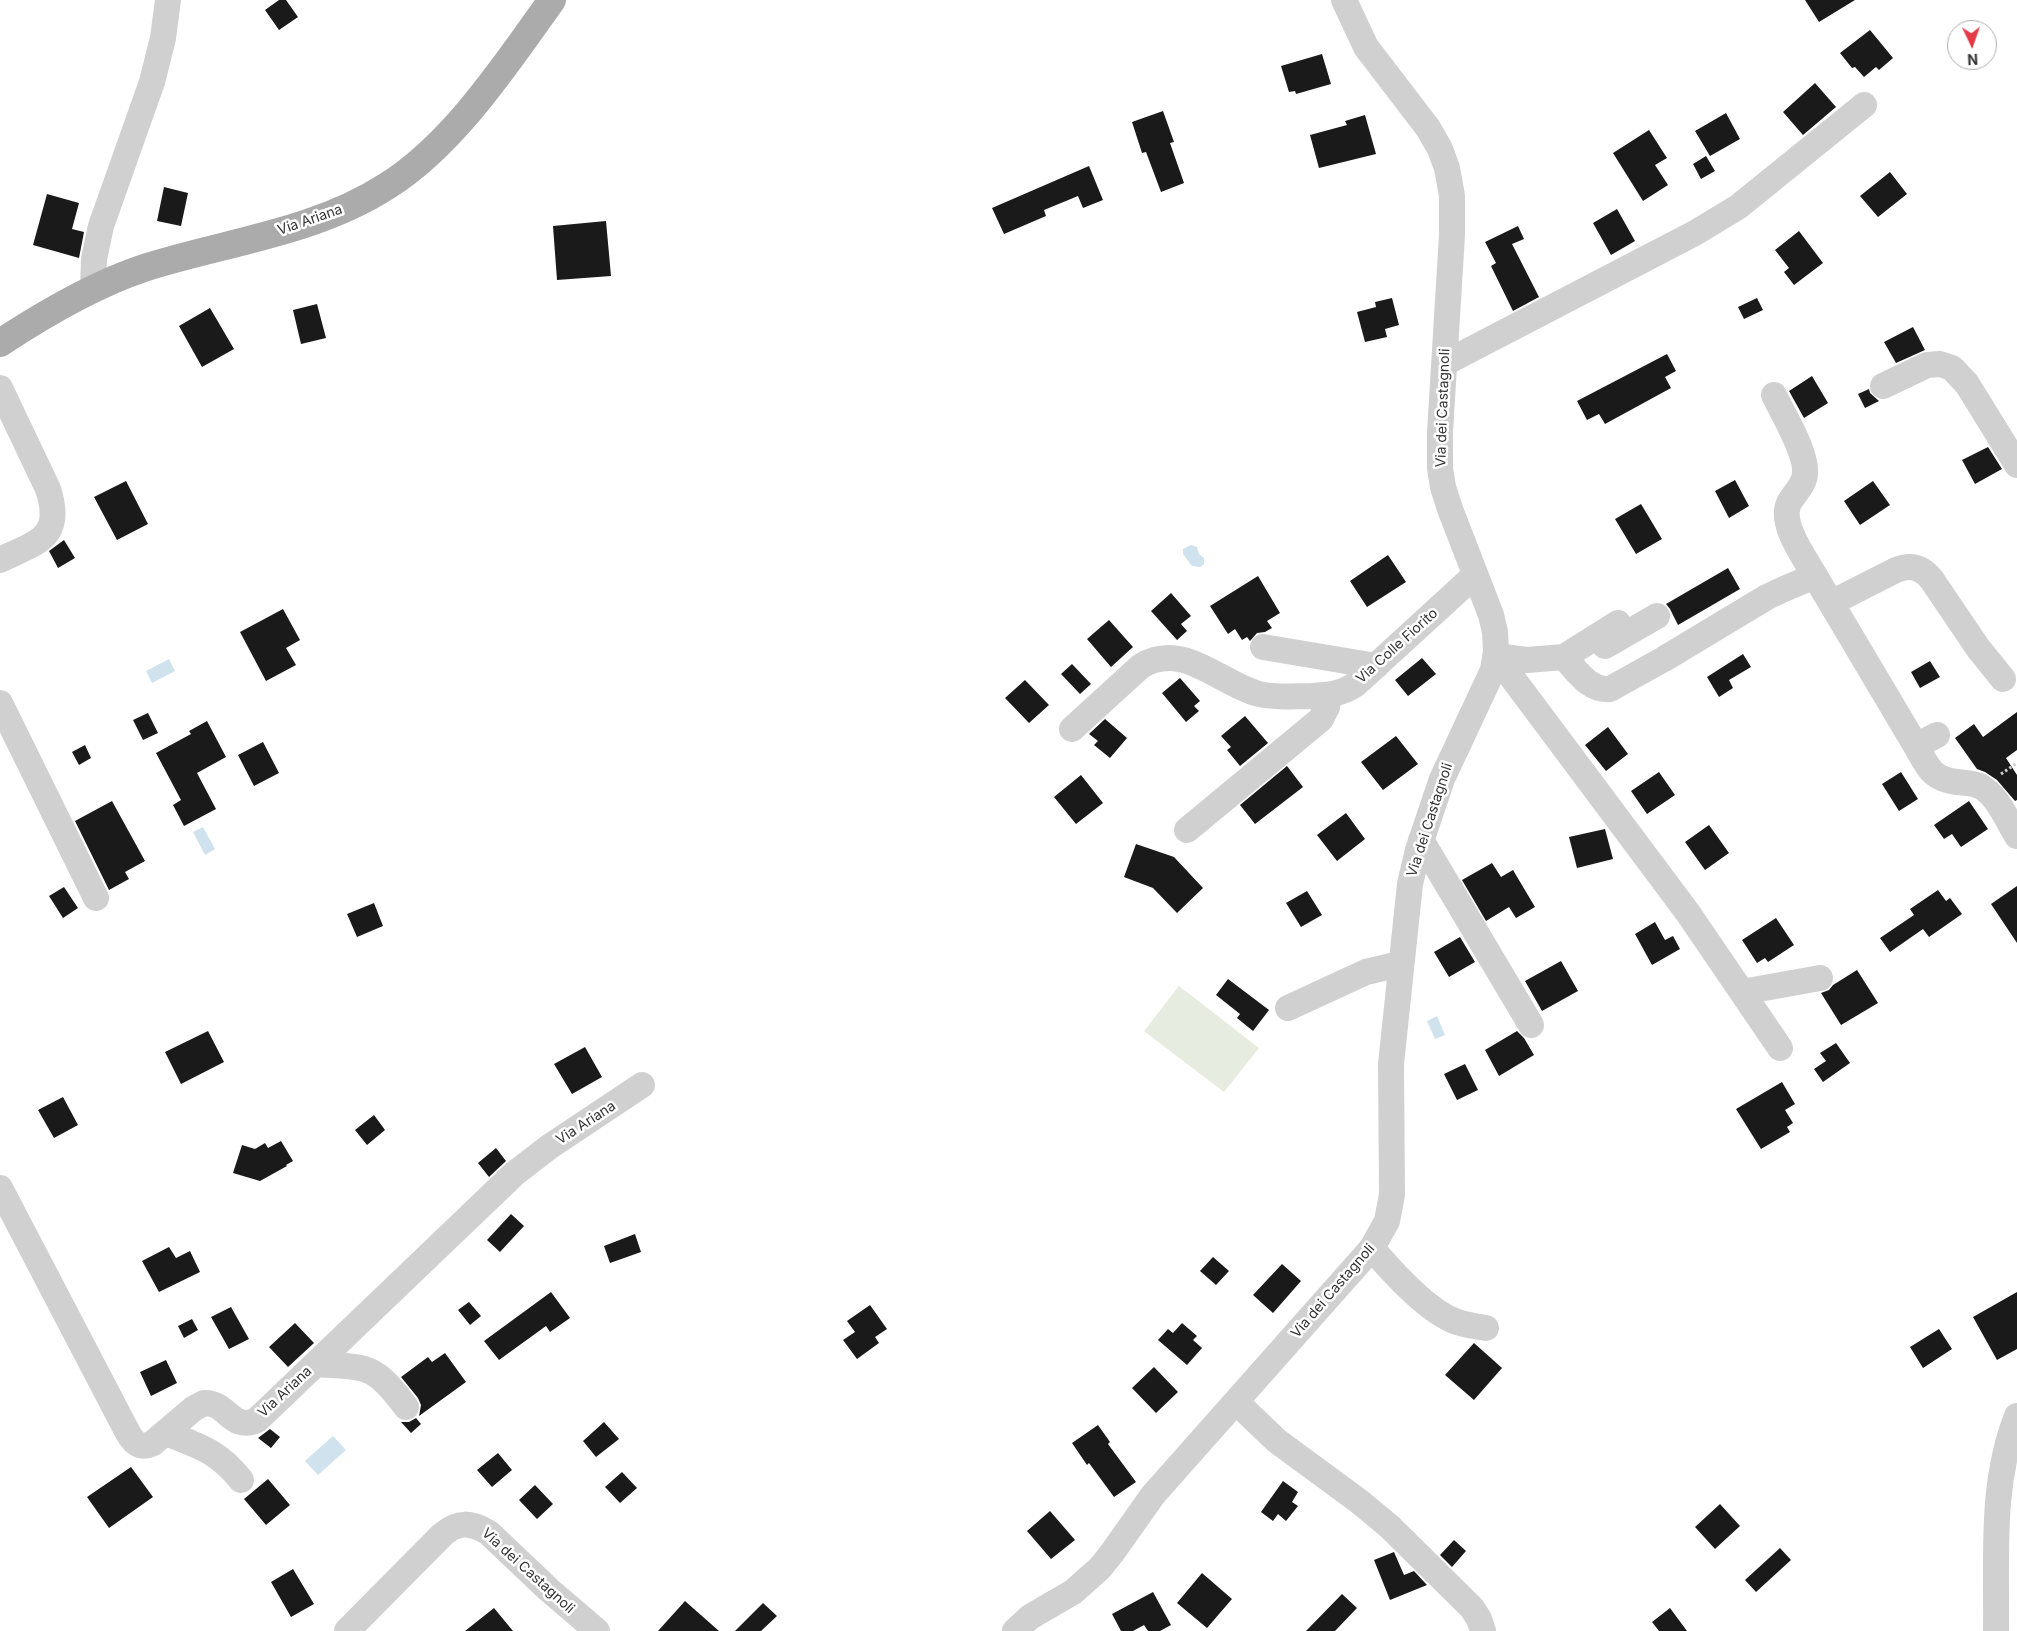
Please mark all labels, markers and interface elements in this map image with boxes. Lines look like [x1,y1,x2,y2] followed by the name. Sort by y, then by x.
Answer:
[1947,20,1997,70] north arrow
[1967,51,1979,68] text: N
[275,201,345,239] street label: Via Ariana
[1433,348,1453,468] street label: Via dei Castagnoli
[1353,605,1441,687] street label: Via Colle Fiorito
[1404,761,1456,879] street label: Via dei Castagnoli
[553,1098,619,1148] street label: Via Ariana
[1288,1241,1378,1341] street label: Via dei Castagnoli
[255,1363,315,1421] street label: Via Ariana
[478,1525,578,1617] street label: Via dei Castagnoli

